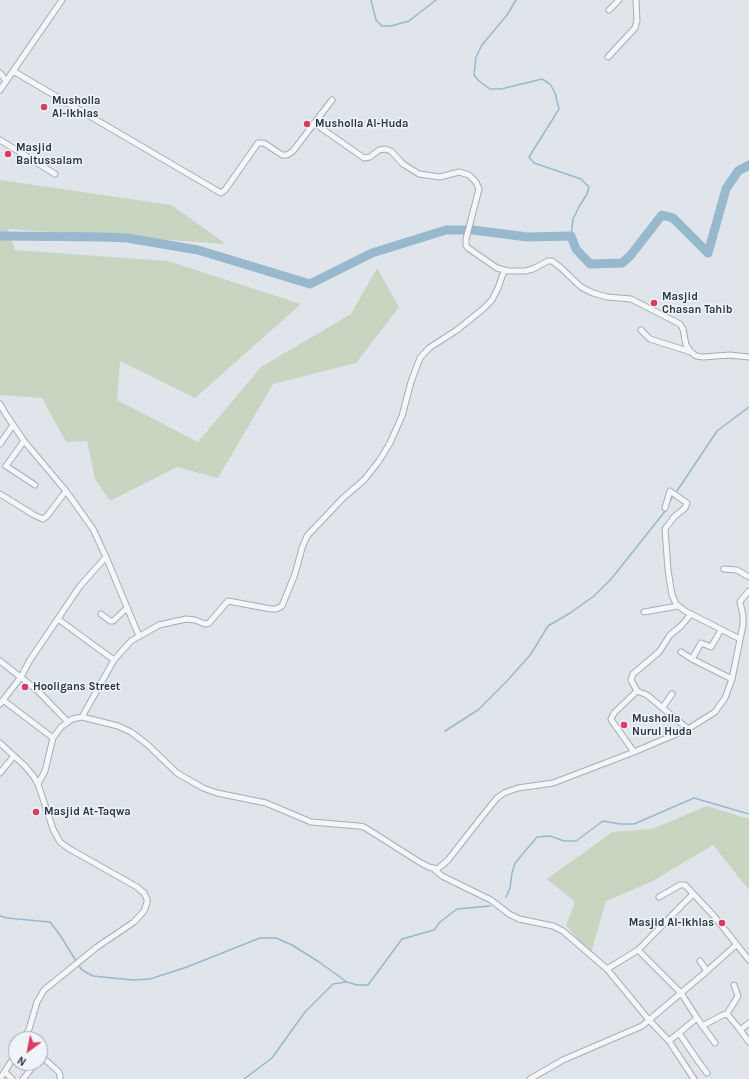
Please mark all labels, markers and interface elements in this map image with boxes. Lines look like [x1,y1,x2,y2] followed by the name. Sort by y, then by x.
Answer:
[52,94,101,120] place label: Musholla Al-Ikhlas
[39,102,49,112] marker: Musholla Al-Ikhlas
[315,117,408,131] place label: Musholla Al-Huda
[302,119,312,129] marker: Musholla Al-Huda
[16,141,83,167] place label: Masjid Baitussalam
[3,149,13,159] marker: Masjid Baitussalam
[662,290,733,316] place label: Masjid Chasan Tahib
[649,298,659,308] marker: Masjid Chasan Tahib
[33,680,120,694] place label: Hooligans Street
[20,682,30,692] marker: Hooligans Street
[632,712,692,738] place label: Musholla Nurul Huda
[619,720,629,730] marker: Musholla Nurul Huda
[44,805,131,819] place label: Masjid At-Taqwa
[31,807,41,817] marker: Masjid At-Taqwa
[629,916,714,930] place label: Masjid Al-Ikhlas
[717,918,727,928] marker: Masjid Al-Ikhlas
[8,1031,48,1071] north arrow
[15,1053,29,1068] text: N

